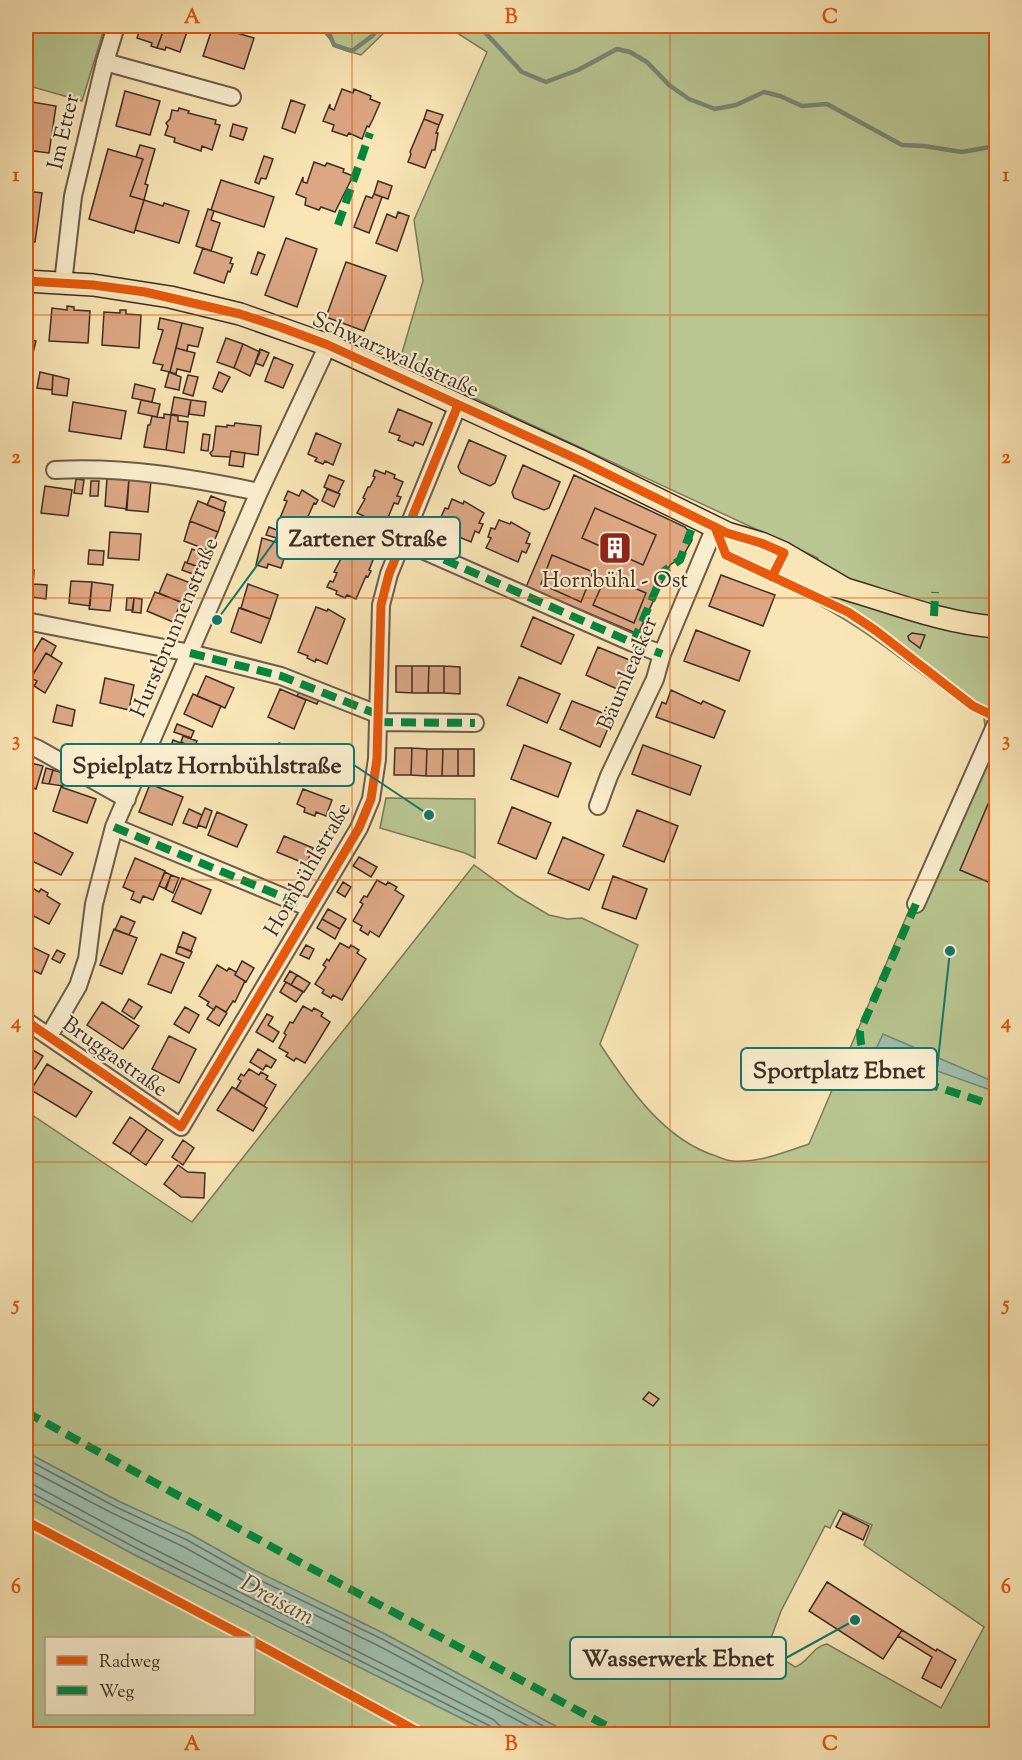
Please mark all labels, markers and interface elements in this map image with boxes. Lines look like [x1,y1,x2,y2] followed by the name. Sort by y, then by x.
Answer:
[184,4,201,33] text: A
[505,4,518,33] text: B
[822,4,838,33] text: C
[41,91,89,173] street label: Im Etter
[13,162,20,191] text: 1
[1003,162,1010,191] text: 1
[306,305,484,407] street label: Schwarzwaldstraße
[11,444,21,473] text: 2
[1001,444,1011,473] text: 2
[277,517,460,559] callout: Zartener Straße
[289,523,447,557] text: Zartener Straße
[597,530,633,566] building icon: Hornbühl - Ost
[124,533,228,723] street label: Hurstbrunnenstraße
[542,566,688,598] place label: Hornbühl - Ost
[591,612,667,736] street label: Bäumleacker
[12,727,20,756] text: 3
[1002,727,1010,756] text: 3
[61,744,354,786] callout: Spielplatz Hornbühlstraße
[72,750,342,784] text: Spielplatz Hornbühlstraße
[257,797,361,943] street label: Hornbühlstraße
[10,1009,21,1038] text: 4
[1000,1009,1011,1038] text: 4
[55,1010,173,1106] street label: Bruggastraße
[741,1048,937,1090] callout: Sportplatz Ebnet
[753,1055,926,1089] text: Sportplatz Ebnet
[11,1291,20,1320] text: 5
[1001,1291,1010,1320] text: 5
[234,1567,320,1635] water label: Dreisam
[11,1574,21,1603] text: 6
[1001,1574,1011,1603] text: 6
[45,1637,255,1715] legend
[570,1637,786,1679] callout: Wasserwerk Ebnet
[582,1643,775,1677] text: Wasserwerk Ebnet
[99,1650,160,1676] text: Radweg
[99,1680,135,1706] text: Weg
[184,1731,201,1760] text: A
[505,1731,518,1760] text: B
[822,1731,838,1760] text: C

